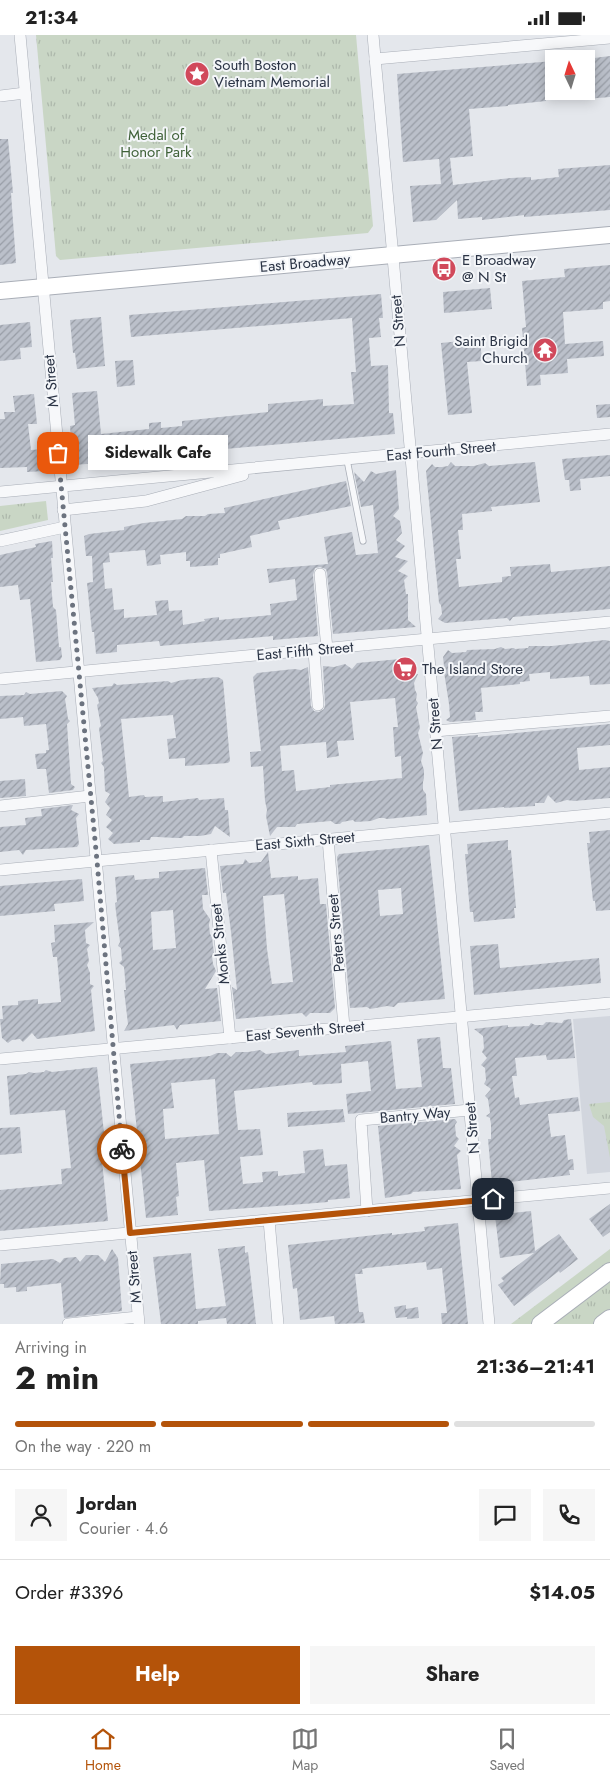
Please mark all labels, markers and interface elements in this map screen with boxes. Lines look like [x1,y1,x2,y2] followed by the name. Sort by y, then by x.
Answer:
[25,4,78,31] text: 21:34
[545,50,595,100] north arrow
[545,50,595,100] map controls
[214,54,330,93] place label: South Boston Vietnam Memorial
[184,61,210,87] place icon: South Boston Vietnam Memorial
[120,124,192,163] park label: Medal of Honor Park
[259,248,352,278] street label: East Broadway
[462,249,536,288] place label: E Broadway @ N St
[431,256,457,282] bus stop icon: E Broadway @ N St
[385,294,411,348] street label: N Street
[454,330,528,369] place label: Saint Brigid Church
[532,337,558,363] temple icon: Saint Brigid Church
[38,354,64,408] street label: M Street
[37,432,79,474] pin
[88,435,228,471] callout: Sidewalk Cafe
[385,435,497,467] street label: East Fourth Street
[44,439,72,467] icon: bag
[105,441,211,464] text: Sidewalk Cafe
[256,636,355,666] street label: East Fifth Street
[392,656,418,682] supermarket icon: The Island Store
[422,658,523,680] place label: The Island Store
[422,697,448,751] street label: N Street
[254,826,356,856] street label: East Sixth Street
[322,893,350,973] street label: Peters Street
[205,902,235,986] street label: Monks Street
[245,1015,366,1047] street label: East Seventh Street
[379,1101,452,1129] street label: Bantry Way
[459,1101,485,1155] street label: N Street
[97,1124,147,1174] courier
[108,1135,136,1163] icon: bike
[472,1178,514,1220] pin
[479,1185,507,1213] icon: home
[121,1250,147,1304] street label: M Street
[15,1336,87,1359] text: Arriving in
[476,1353,595,1380] text: 21:36–21:41
[15,1355,99,1401] text: 2 min
[15,1435,151,1458] text: On the way · 220 m
[15,1489,67,1541] button: person
[479,1489,531,1541] button: chat
[543,1489,595,1541] button: phone
[79,1490,137,1517] text: Jordan
[79,1517,168,1540] text: Courier · 4.6
[15,1579,124,1606] text: Order #3396
[529,1579,595,1606] text: $14.05
[15,1646,300,1704] button: Help
[310,1646,595,1704] button: Share
[85,1725,121,1775] tab: Home
[291,1725,319,1775] tab: Map
[489,1725,525,1775] tab: Saved

